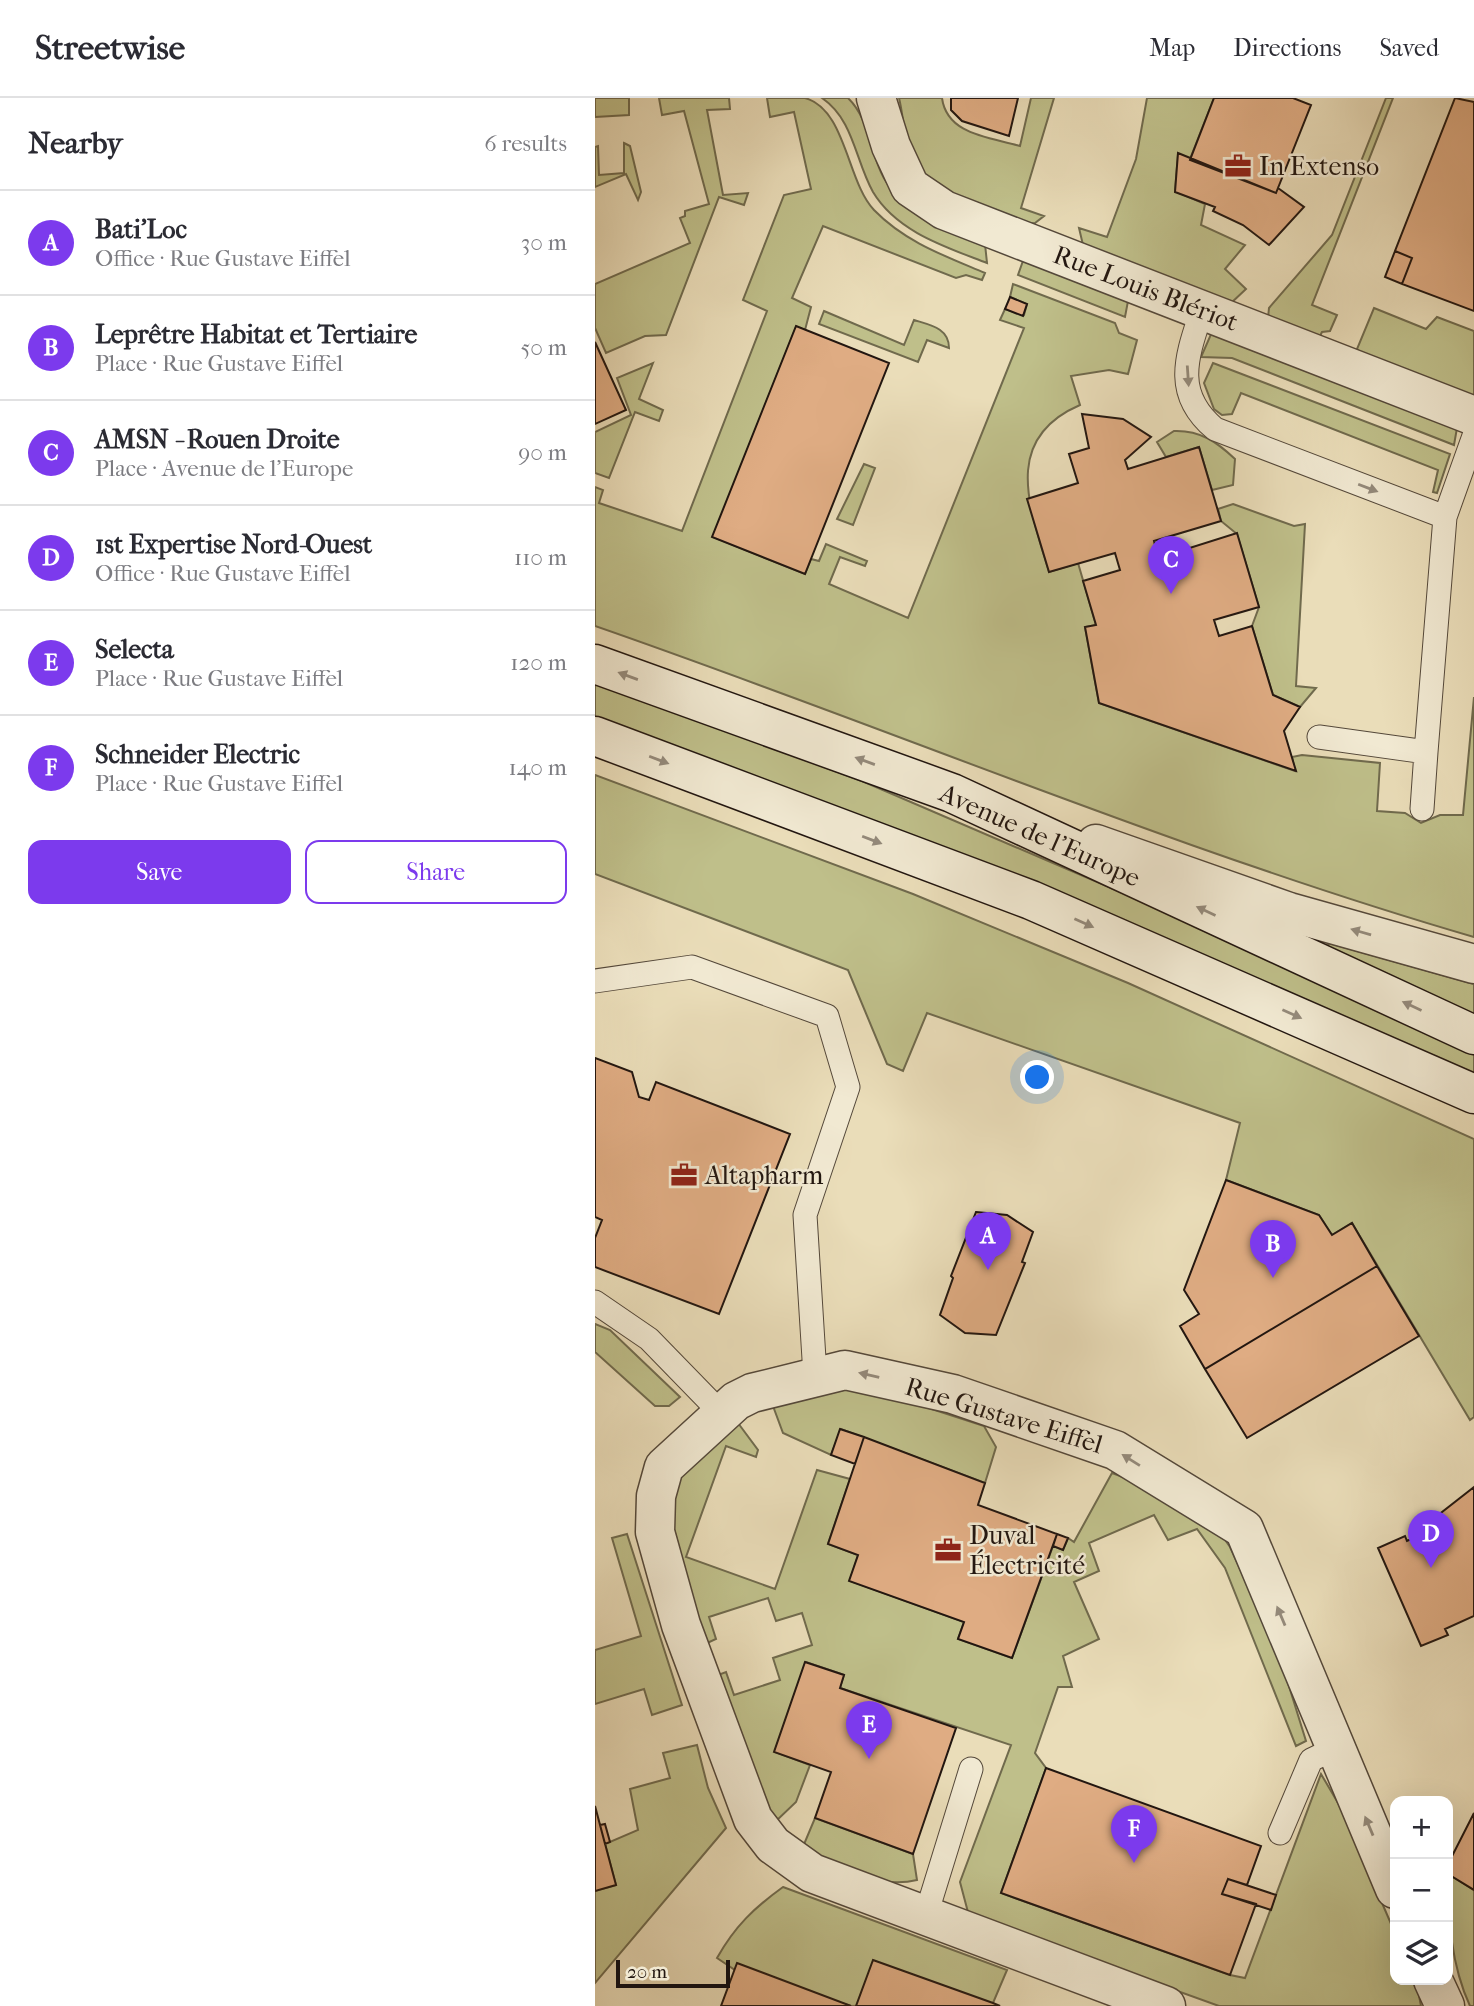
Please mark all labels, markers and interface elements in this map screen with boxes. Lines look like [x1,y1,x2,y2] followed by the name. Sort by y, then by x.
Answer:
[35,29,185,68] text: Streetwise
[1149,34,1195,62] text: Map
[1233,34,1341,62] text: Directions
[1379,34,1439,62] text: Saved
[28,126,123,161] text: Nearby
[484,130,567,157] text: 6 results
[1223,151,1253,181] office icon: In Extenso
[1259,151,1379,182] place label: In Extenso
[95,214,187,245] text: Bati'Loc
[44,229,58,256] text: A
[521,229,567,256] text: 30 m
[1049,239,1243,338] street label: Rue Louis Blériot
[95,245,351,272] text: Office · Rue Gustave Eiffel
[95,319,417,350] text: Leprêtre Habitat et Tertiaire
[44,334,58,361] text: B
[520,334,567,361] text: 50 m
[95,350,343,377] text: Place · Rue Gustave Eiffel
[1183,365,1194,387] one-way arrow
[95,424,340,455] text: AMSN - Rouen Droite
[43,439,59,466] text: C
[518,439,567,466] text: 90 m
[95,455,353,482] text: Place · Avenue de l'Europe
[1358,482,1379,493] one-way arrow
[95,529,372,560] text: 1st Expertise Nord-Ouest
[1148,536,1194,594] pin: C
[42,544,60,571] text: D
[514,544,567,571] text: 110 m
[95,560,351,587] text: Office · Rue Gustave Eiffel
[95,634,174,665] text: Selecta
[44,649,58,676] text: E
[510,649,567,676] text: 120 m
[95,665,343,692] text: Place · Rue Gustave Eiffel
[617,670,638,681] one-way arrow
[95,739,300,770] text: Schneider Electric
[45,754,57,781] text: F
[508,754,567,781] text: 140 m
[648,755,669,766] one-way arrow
[854,756,875,767] one-way arrow
[95,770,343,797] text: Place · Rue Gustave Eiffel
[934,777,1145,894] street label: Avenue de l'Europe
[861,835,882,846] one-way arrow
[28,840,291,904] button: Save
[305,840,567,904] button: Share
[1196,905,1216,917] one-way arrow
[1074,917,1094,929] one-way arrow
[1350,927,1371,937] one-way arrow
[1402,1001,1422,1012] one-way arrow
[1282,1008,1302,1020] one-way arrow
[1020,1060,1054,1094] your location
[669,1160,699,1190] office icon: Altapharm
[704,1160,824,1191] place label: Altapharm
[965,1212,1011,1270] pin: A
[1250,1220,1296,1278] pin: B
[858,1369,880,1380] one-way arrow
[901,1371,1106,1460] street label: Rue Gustave Eiffel
[1122,1453,1141,1466] one-way arrow
[1408,1510,1454,1568] pin: D
[969,1520,1085,1581] place label: Duval Électricité
[933,1535,963,1565] office icon: Duval Électricité
[1275,1606,1286,1627] one-way arrow
[846,1701,892,1759] pin: E
[1390,1796,1453,1985] map controls
[1390,1796,1453,1859] button: +
[1111,1805,1157,1863] pin: F
[1363,1816,1374,1837] one-way arrow
[1390,1859,1453,1922] button: −
[1390,1922,1453,1985] button: layers
[616,1957,730,1989] scale bar
[627,1961,667,1983] text: 20 m

